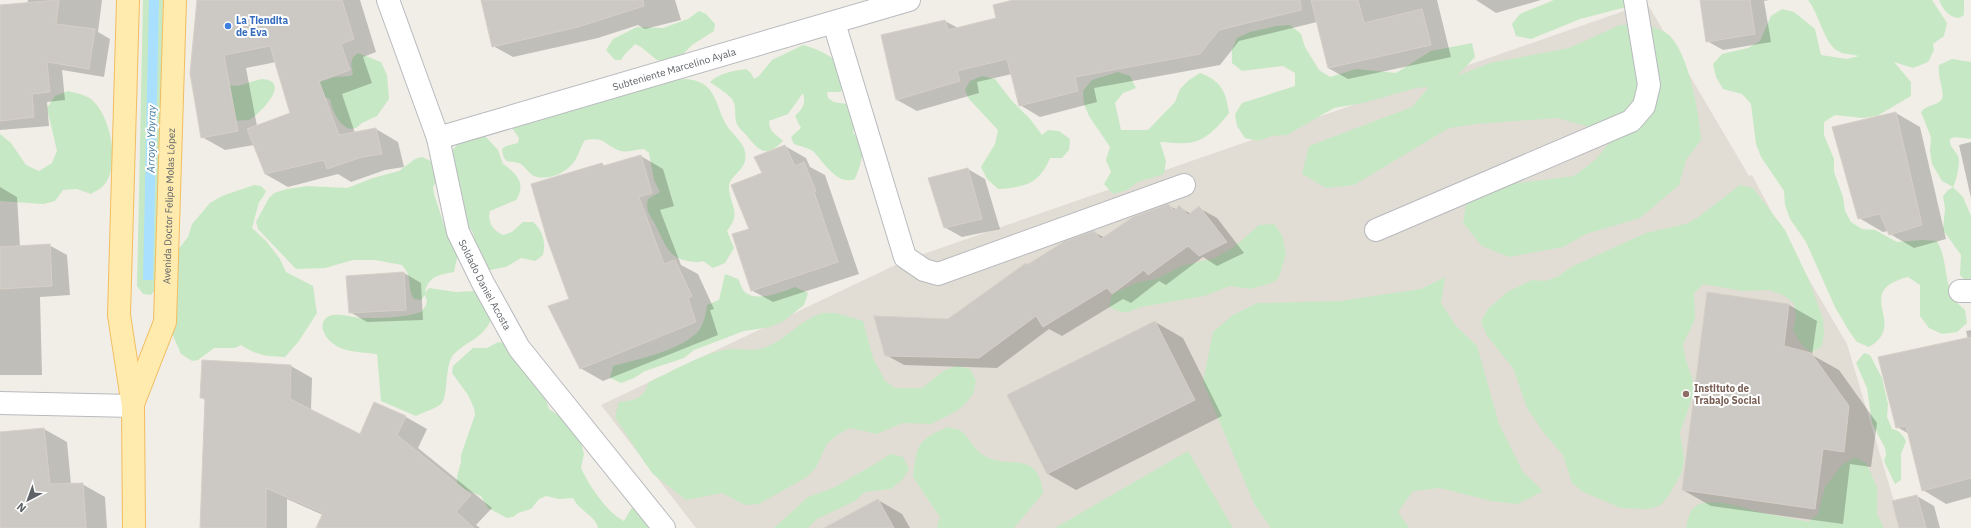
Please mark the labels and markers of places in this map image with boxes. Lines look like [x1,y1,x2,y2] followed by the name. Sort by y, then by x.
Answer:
[236,14,288,39] place label: La Tiendita de Eva
[223,21,233,31] marker: La Tiendita de Eva
[1694,382,1760,407] place label: Instituto de Trabajo Social
[1681,389,1691,399] marker: Instituto de Trabajo Social

